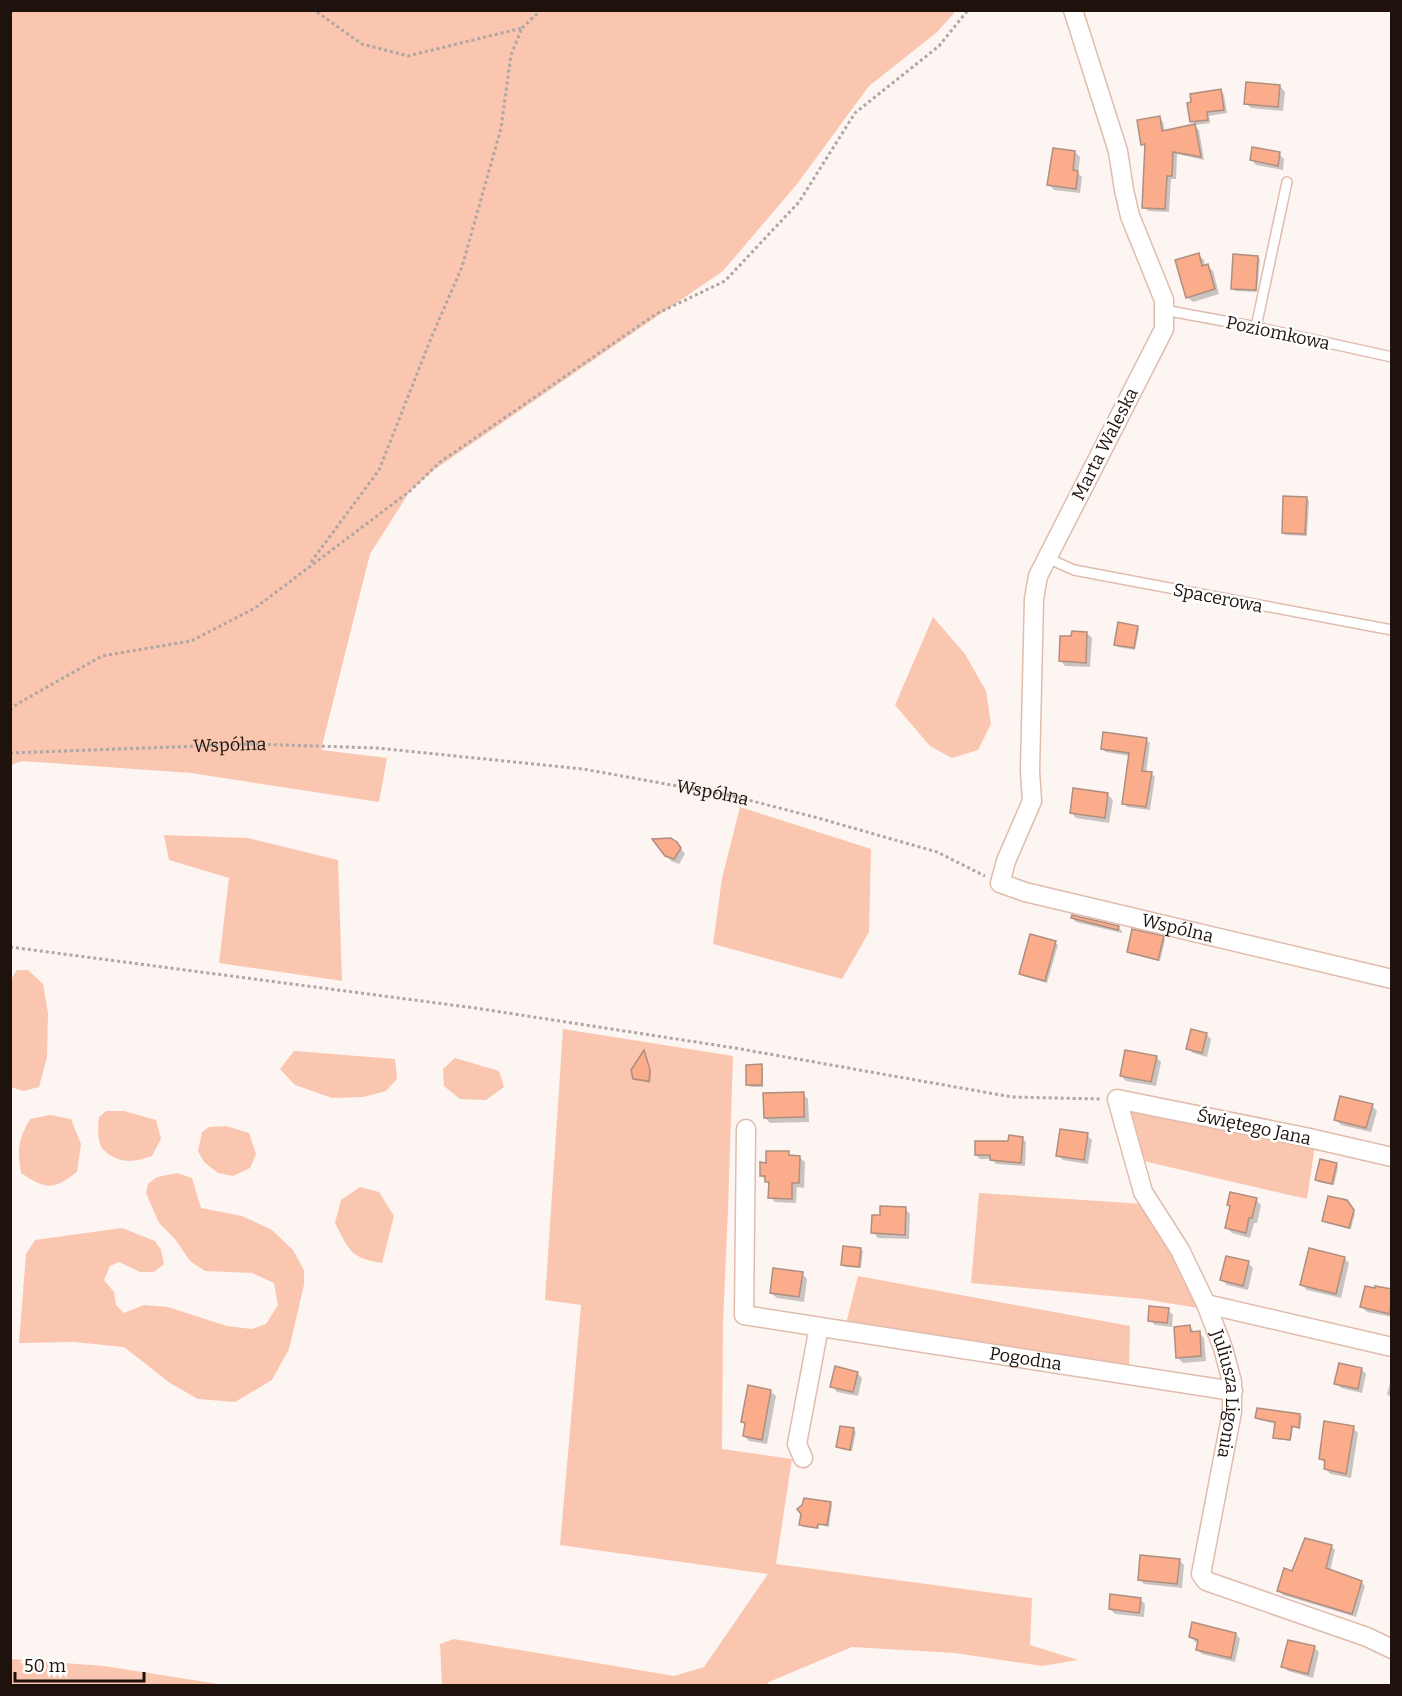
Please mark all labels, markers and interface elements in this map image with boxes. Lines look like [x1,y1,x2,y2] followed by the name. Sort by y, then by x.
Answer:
[1224,311,1332,355] street label: Poziomkowa
[1067,384,1143,504] street label: Marta Waleska
[1171,579,1265,618] street label: Spacerowa
[193,733,267,757] street label: Wspólna
[675,775,751,811] street label: Wspólna
[1139,909,1216,947] street label: Wspólna
[1195,1104,1313,1150] street label: Świętego Jana
[1206,1325,1243,1460] street label: Juliusza Ligonia
[988,1342,1063,1375] street label: Pogodna
[15,1645,144,1683] scale bar
[24,1655,66,1677] text: 50 m

